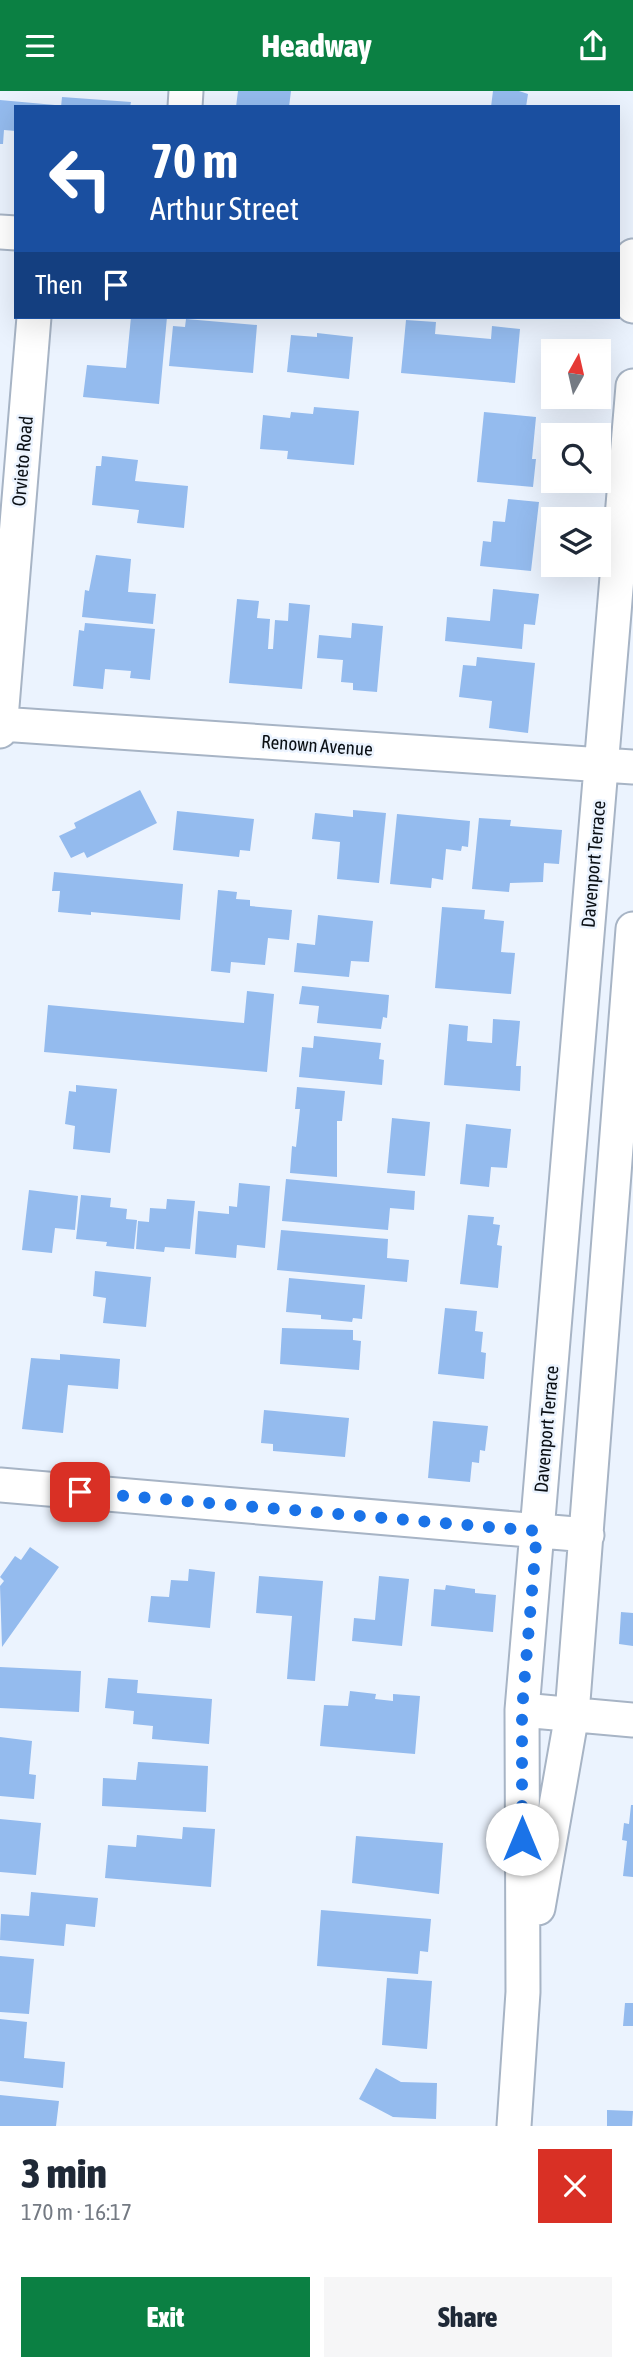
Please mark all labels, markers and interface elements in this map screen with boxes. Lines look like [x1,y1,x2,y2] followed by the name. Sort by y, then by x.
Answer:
[21,27,59,65] icon: menu
[261,27,372,64] text: Headway
[574,27,612,65] icon: share
[150,132,238,188] text: 70 m
[35,133,126,224] icon: left
[150,190,299,227] text: Arthur Street
[97,266,135,304] icon: arrive
[35,270,83,300] text: Then
[541,339,611,409] north arrow
[541,339,611,577] map controls
[7,415,37,507] street label: Orvieto Road
[541,423,611,493] button: search
[541,507,611,577] button: layers
[260,730,374,760] street label: Renown Avenue
[576,800,610,928] street label: Davenport Terrace
[529,1365,563,1493] street label: Davenport Terrace
[50,1462,110,1522] pin
[61,1473,99,1511] icon: arrive
[485,1802,559,1876] position arrow
[21,2149,107,2197] text: 3 min
[538,2149,612,2223] button: close
[21,2199,132,2225] text: 170 m · 16:17
[21,2277,310,2357] button: Exit
[324,2277,612,2357] button: Share

